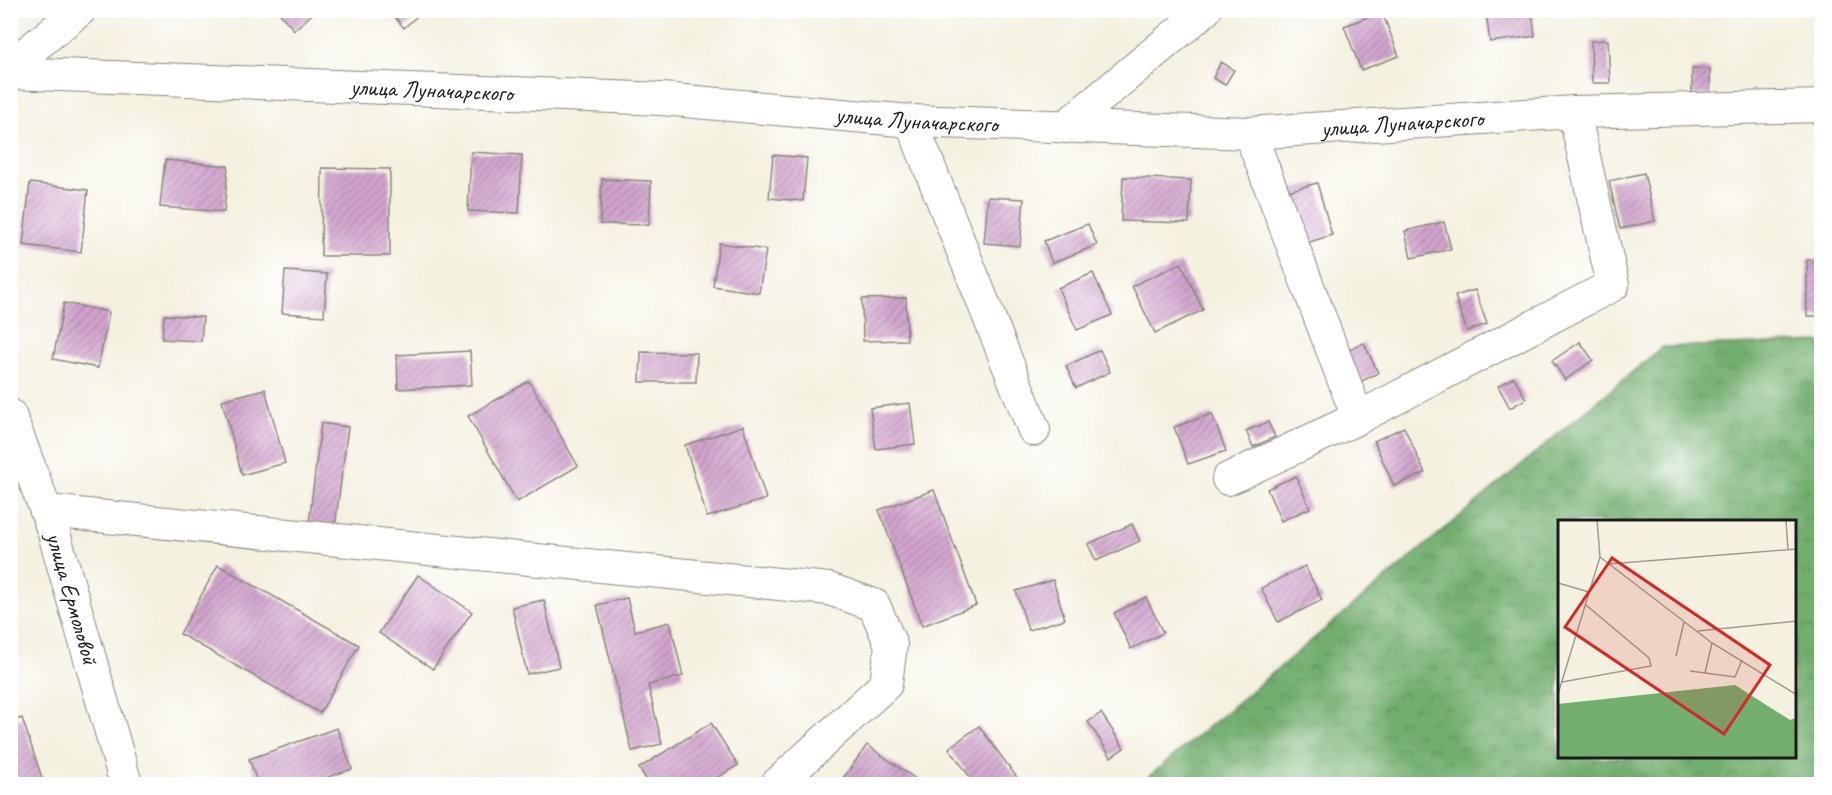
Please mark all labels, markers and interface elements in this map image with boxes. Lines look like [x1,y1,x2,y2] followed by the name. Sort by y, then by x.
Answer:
[348,72,516,108] street label: улица Луначарского
[832,99,1001,139] street label: улица Луначарского
[1318,103,1487,144] street label: улица Луначарского
[1558,520,1796,759] inset map
[39,527,106,670] street label: улица Ермоловой

